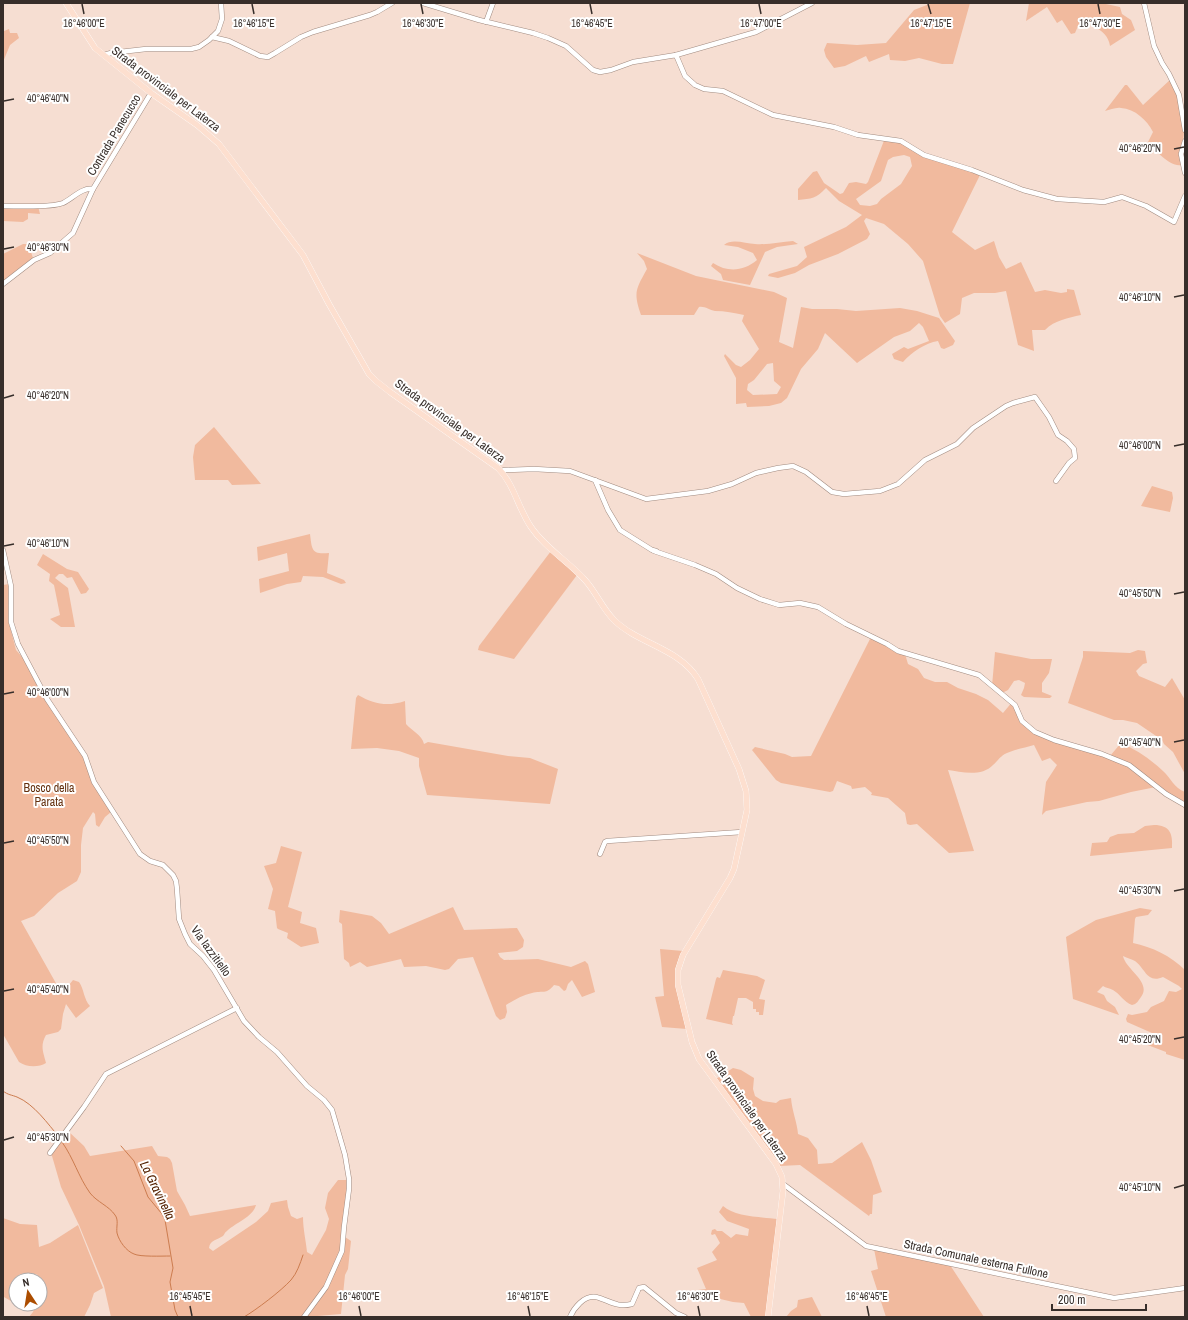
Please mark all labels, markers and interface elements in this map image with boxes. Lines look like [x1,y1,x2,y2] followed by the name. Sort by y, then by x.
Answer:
[63,17,105,30] text: 16°46'00"E
[233,17,275,30] text: 16°46'15"E
[402,17,444,30] text: 16°46'30"E
[571,17,613,30] text: 16°46'45"E
[740,17,782,30] text: 16°47'00"E
[910,17,952,30] text: 16°47'15"E
[1079,17,1121,30] text: 16°47'30"E
[108,43,224,136] street label: Strada provinciale per Laterza
[83,91,145,179] street label: Contrada Panecucco
[27,92,69,105] text: 40°46'40"N
[1119,142,1161,155] text: 40°46'20"N
[27,241,69,254] text: 40°46'30"N
[1119,291,1161,304] text: 40°46'10"N
[392,376,509,467] street label: Strada provinciale per Laterza
[27,389,69,402] text: 40°46'20"N
[1119,439,1161,452] text: 40°46'00"N
[27,537,69,550] text: 40°46'10"N
[1119,587,1161,600] text: 40°45'50"N
[27,686,69,699] text: 40°46'00"N
[1119,736,1161,749] text: 40°45'40"N
[24,780,75,810] park label: Bosco della Parata
[27,834,69,847] text: 40°45'50"N
[1119,884,1161,897] text: 40°45'30"N
[187,922,235,980] street label: Via Iazzitiello
[27,983,69,996] text: 40°45'40"N
[1119,1033,1161,1046] text: 40°45'20"N
[702,1047,792,1165] street label: Strada provinciale per Laterza
[27,1131,69,1144] text: 40°45'30"N
[136,1158,179,1222] water label: La Gravinella
[1119,1181,1161,1194] text: 40°45'10"N
[902,1236,1050,1282] street label: Strada Comunale esterna Fullone
[8,1272,48,1312] north arrow
[21,1275,31,1290] text: N
[1052,1286,1146,1312] scale bar
[169,1290,211,1303] text: 16°45'45"E
[338,1290,380,1303] text: 16°46'00"E
[507,1290,549,1303] text: 16°46'15"E
[677,1290,719,1303] text: 16°46'30"E
[846,1290,888,1303] text: 16°46'45"E
[1058,1292,1085,1308] text: 200 m

